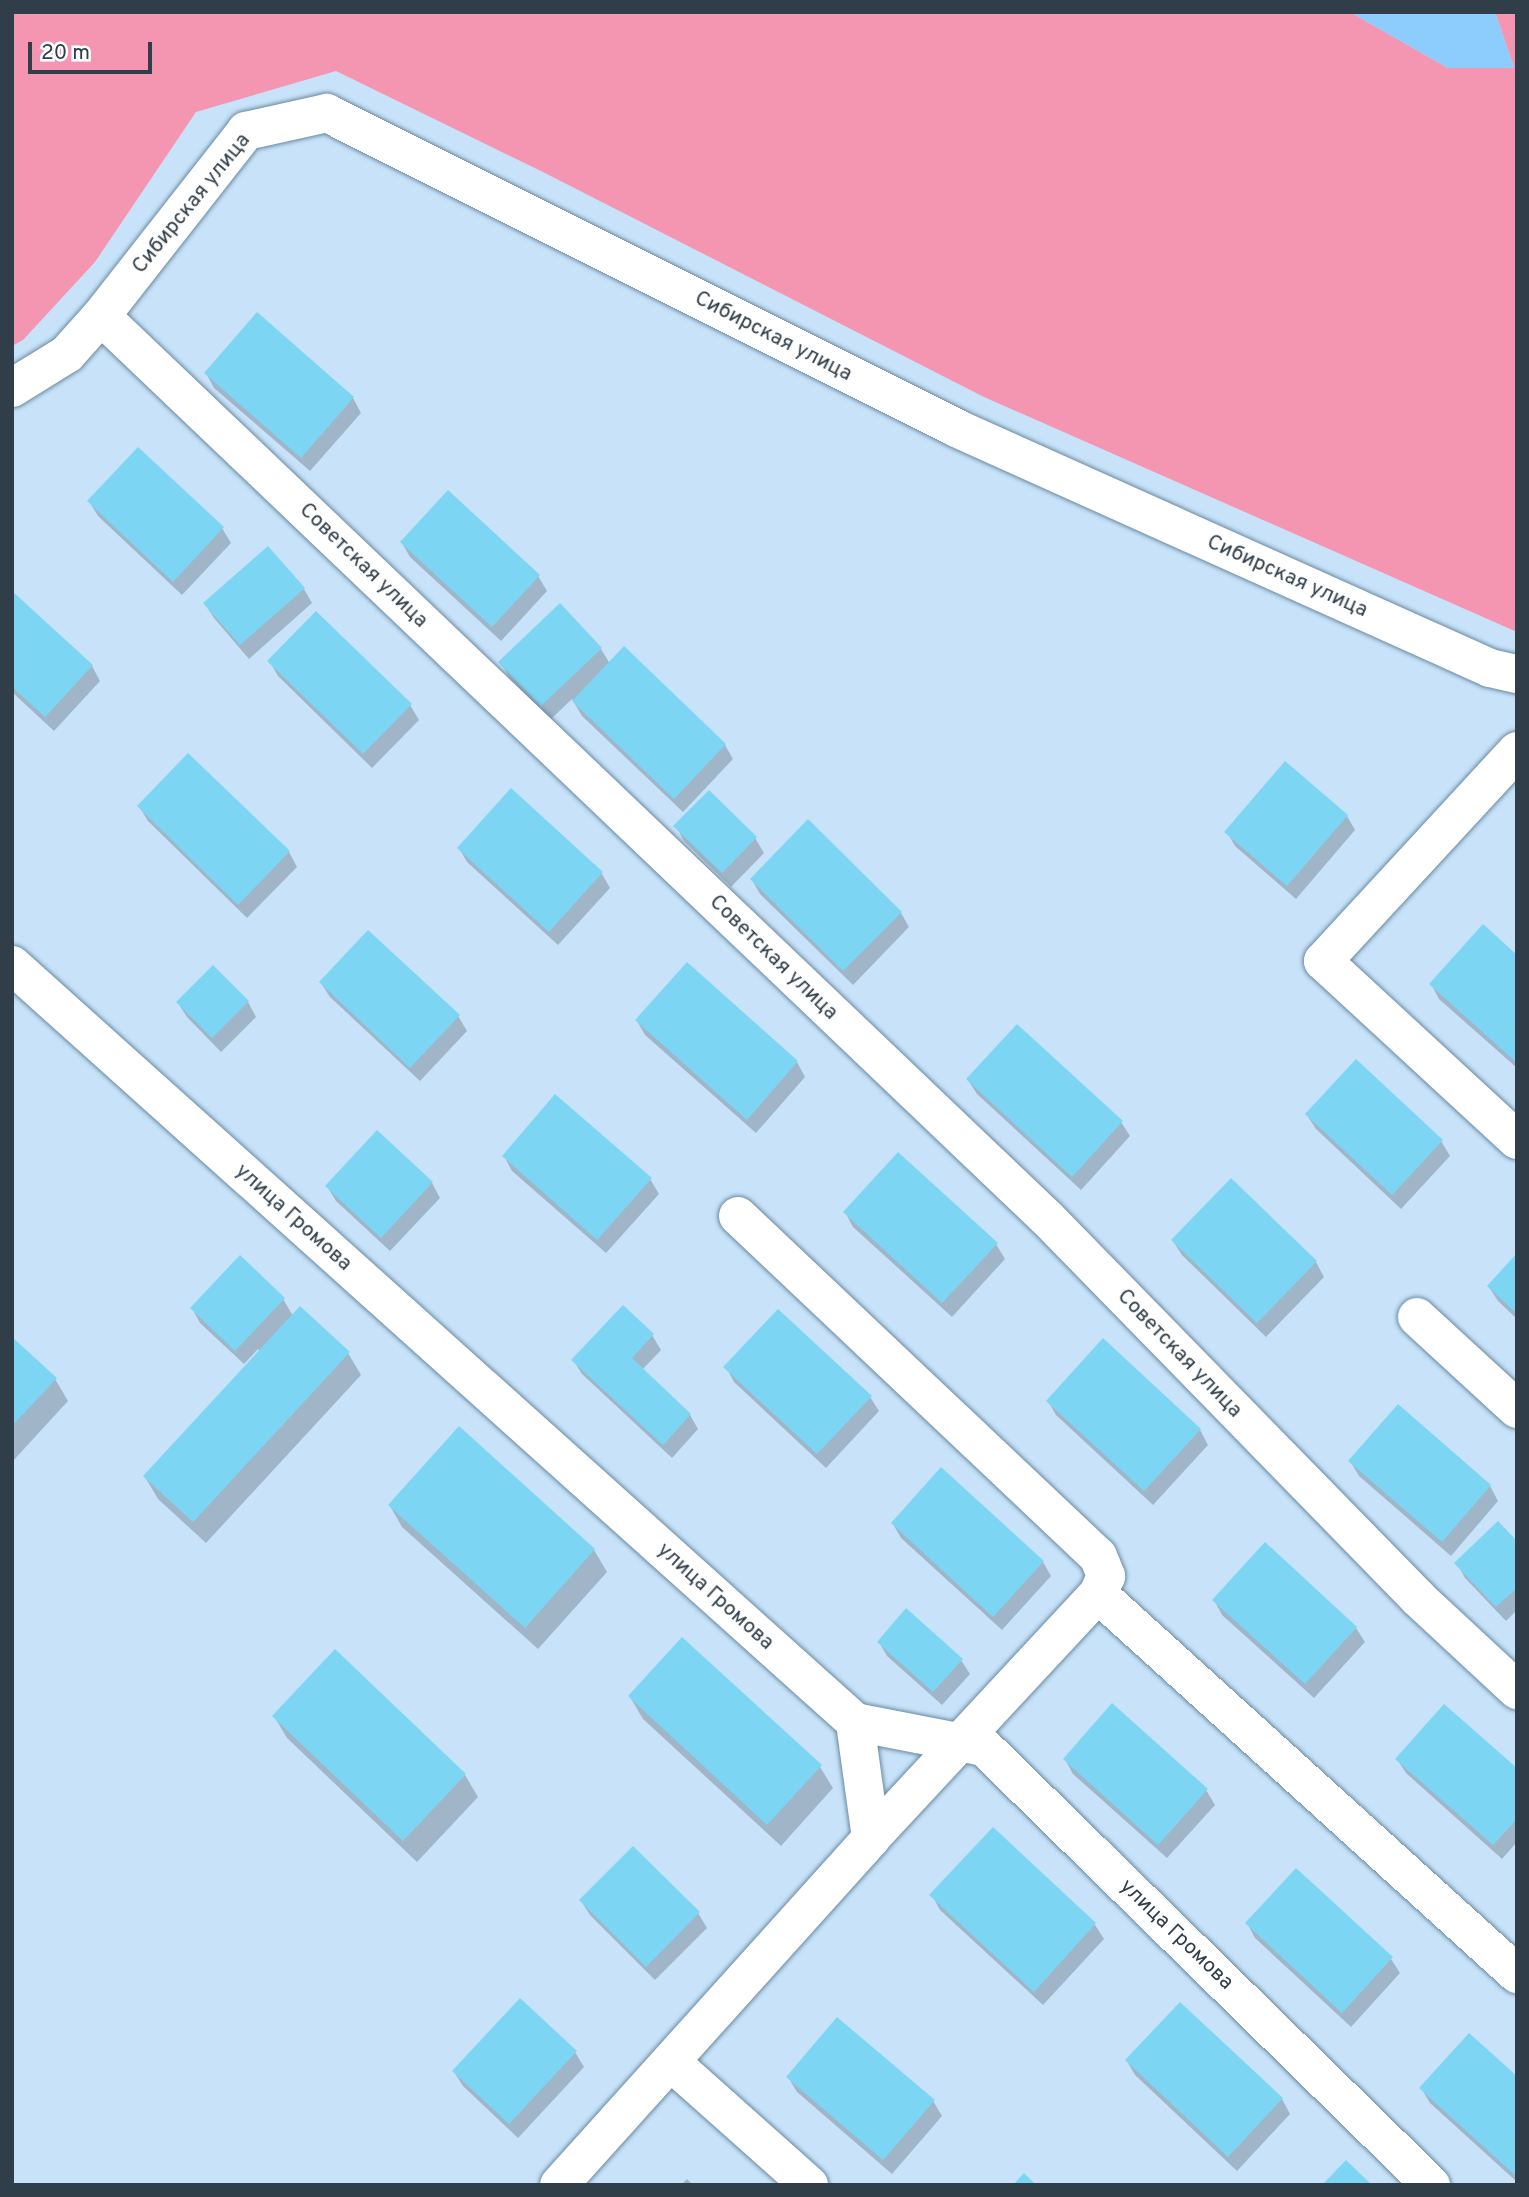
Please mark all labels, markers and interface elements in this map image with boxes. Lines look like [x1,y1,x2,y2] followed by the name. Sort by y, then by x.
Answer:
[32,28,156,72] scale bar
[41,40,90,67] text: 20 m
[128,129,256,279] street label: Сибирская улица
[690,286,856,388] street label: Сибирская улица
[293,498,433,634] street label: Советская улица
[1203,530,1371,624] street label: Сибирская улица
[703,890,843,1026] street label: Советская улица
[229,1159,357,1277] street label: улица Громова
[1111,1284,1247,1424] street label: Советская улица
[651,1538,779,1656] street label: улица Громова
[1114,1874,1238,1996] street label: улица Громова

